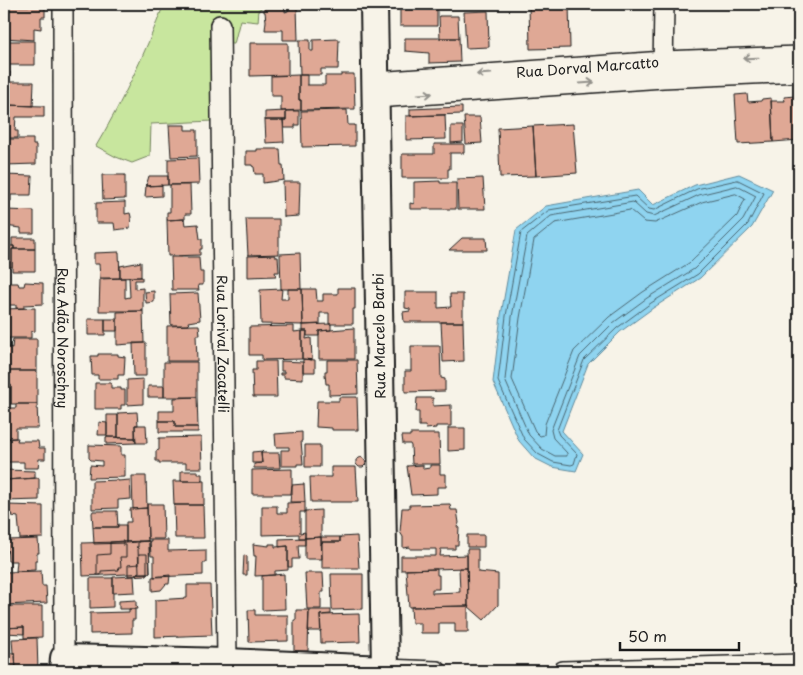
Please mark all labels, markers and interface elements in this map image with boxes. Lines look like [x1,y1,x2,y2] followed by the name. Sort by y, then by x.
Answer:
[515,51,660,82] street label: Rua Dorval Marcatto
[743,53,759,63] one-way arrow
[476,69,492,79] one-way arrow
[579,79,595,88] one-way arrow
[417,90,433,99] one-way arrow
[53,268,74,408] street label: Rua Adão Noroschny
[367,273,391,399] street label: Rua Marcelo Barbi
[212,275,235,413] street label: Rua Lorival Zocatelli
[620,620,739,652] scale bar
[628,624,667,647] text: 50 m

